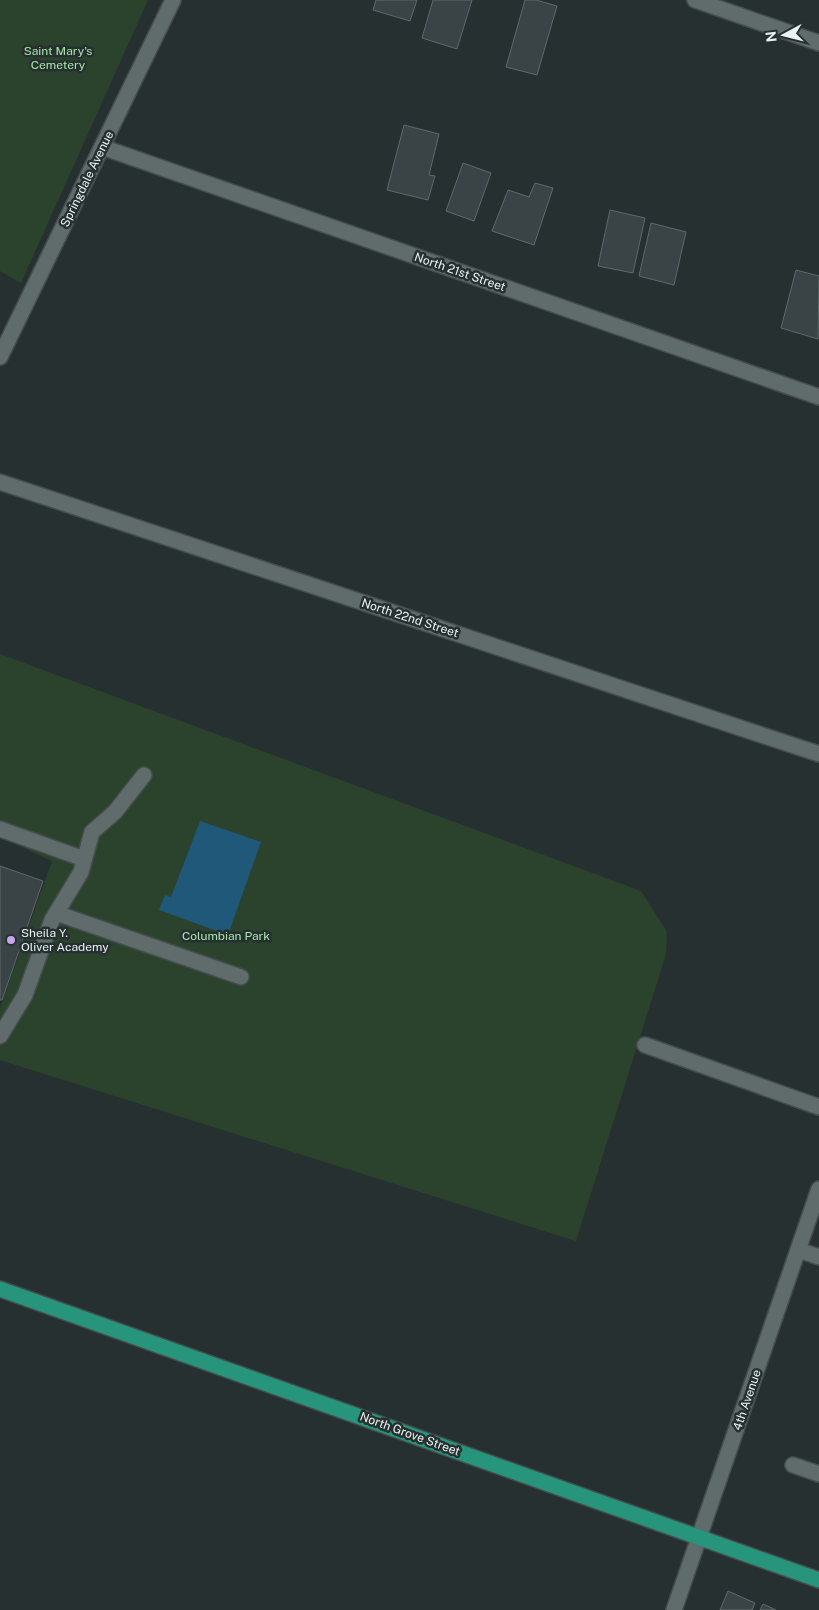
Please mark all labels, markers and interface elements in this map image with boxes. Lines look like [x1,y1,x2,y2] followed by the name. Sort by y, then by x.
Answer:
[759,10,809,60] north arrow
[762,30,780,43] text: N
[24,44,92,72] park label: Saint Mary's Cemetery
[58,129,116,229] street label: Springdale Avenue
[413,250,508,294] street label: North 21st Street
[360,596,461,640] street label: North 22nd Street
[21,926,109,954] place label: Sheila Y. Oliver Academy
[182,929,270,943] park label: Columbian Park
[5,934,17,946] marker: Sheila Y. Oliver Academy
[730,1368,764,1432] street label: 4th Avenue
[358,1409,462,1459] street label: North Grove Street

